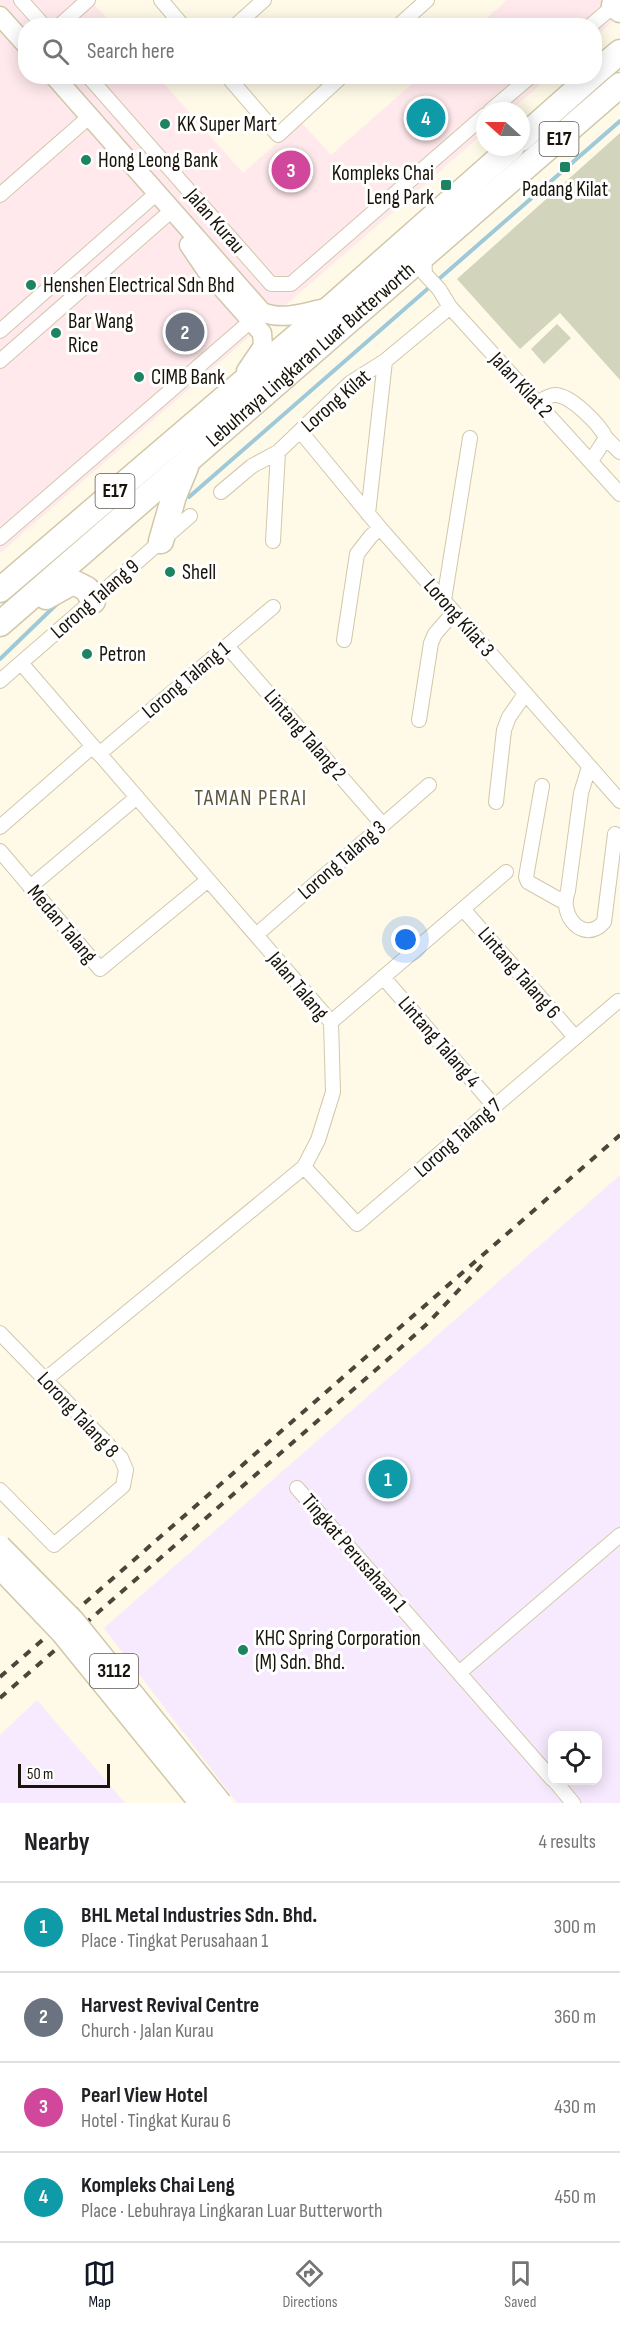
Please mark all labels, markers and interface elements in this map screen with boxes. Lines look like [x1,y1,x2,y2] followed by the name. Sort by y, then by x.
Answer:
[18,18,602,84] search box
[39,35,72,68] icon: search
[87,38,174,65] text: Search here
[406,96,446,140] pin: 4
[476,102,530,156] north arrow
[177,112,277,137] place label: KK Super Mart
[158,117,172,131] marker: KK Super Mart
[540,122,578,156] road number: E17
[98,148,218,173] place label: Hong Leong Bank
[272,148,310,192] pin: 3
[79,153,93,167] marker: Hong Leong Bank
[558,160,572,174] marker: Padang Kilat
[332,161,434,210] place label: Kompleks Chai Leng Park
[522,177,608,202] place label: Padang Kilat
[439,178,453,192] marker: Kompleks Chai Leng Park
[180,183,250,258] street label: Jalan Kurau
[201,257,420,452] street label: Lebuhraya Lingkaran Luar Butterworth
[43,273,235,298] place label: Henshen Electrical Sdn Bhd
[24,278,38,292] marker: Henshen Electrical Sdn Bhd
[68,309,133,358] place label: Bar Wang Rice
[166,310,204,354] pin: 2
[49,326,63,340] marker: Bar Wang Rice
[484,346,558,423] street label: Jalan Kilat 2
[296,364,376,438] street label: Lorong Kilat
[151,365,225,390] place label: CIMB Bank
[132,370,146,384] marker: CIMB Bank
[96,474,134,508] road number: E17
[46,554,144,644] street label: Lorong Talang 9
[182,560,216,585] place label: Shell
[163,565,177,579] marker: Shell
[418,574,500,662] street label: Lorong Kilat 3
[137,636,235,724] street label: Lorong Talang 1
[99,642,146,667] place label: Petron
[80,647,94,661] marker: Petron
[259,684,351,786] street label: Lintang Talang 2
[194,785,308,812] district label: TAMAN PERAI
[293,815,391,905] street label: Lorong Talang 3
[22,880,102,968] street label: Medan Talang
[472,922,566,1024] street label: Lintang Talang 6
[391,925,420,954] your location
[262,946,334,1025] street label: Jalan Talang
[393,991,486,1093] street label: Lintang Talang 4
[409,1093,507,1183] street label: Lorong Talang 7
[32,1367,124,1463] street label: Lorong Talang 8
[368,1456,408,1502] pin: 1
[296,1489,412,1618] street label: Tingkat Perusahaan 1
[255,1626,421,1675] place label: KHC Spring Corporation (M) Sdn. Bhd.
[236,1643,250,1657] marker: KHC Spring Corporation (M) Sdn. Bhd.
[90,1654,138,1688] road number: 3112
[548,1731,602,1785] map controls
[548,1731,602,1785] button: locate
[18,1761,110,1788] scale bar
[27,1765,53,1784] text: 50 m
[24,1827,90,1858] text: Nearby
[539,1830,596,1854] text: 4 results
[81,1902,317,1929] text: BHL Metal Industries Sdn. Bhd.
[40,1915,47,1939] text: 1
[554,1915,596,1939] text: 300 m
[81,1929,268,1953] text: Place · Tingkat Perusahaan 1
[81,1992,259,2019] text: Harvest Revival Centre
[39,2005,48,2029] text: 2
[554,2005,596,2029] text: 360 m
[81,2019,214,2043] text: Church · Jalan Kurau
[81,2082,208,2109] text: Pearl View Hotel
[39,2095,48,2119] text: 3
[554,2095,596,2119] text: 430 m
[81,2109,231,2133] text: Hotel · Tingkat Kurau 6
[81,2172,235,2199] text: Kompleks Chai Leng
[39,2185,48,2209] text: 4
[555,2185,596,2209] text: 450 m
[81,2199,383,2223] text: Place · Lebuhraya Lingkaran Luar Butterworth
[83,2257,116,2312] tab: Map
[282,2257,338,2312] tab: Directions
[504,2257,537,2312] tab: Saved

